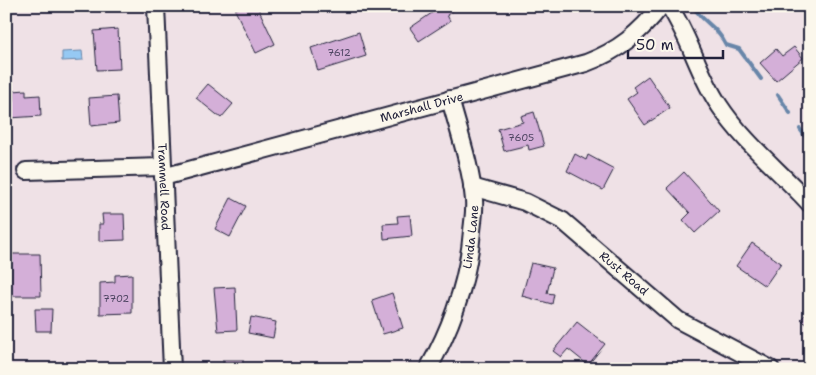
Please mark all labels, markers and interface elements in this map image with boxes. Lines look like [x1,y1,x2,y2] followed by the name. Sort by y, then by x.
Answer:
[628,28,724,60] scale bar
[636,35,674,55] text: 50 m
[327,46,351,59] house number: 7612
[378,88,465,126] street label: Marshall Drive
[508,131,534,144] house number: 7605
[154,143,174,231] street label: Trammell Road
[459,205,482,270] street label: Linda Lane
[596,248,652,299] street label: Rust Road
[103,292,129,305] house number: 7702

